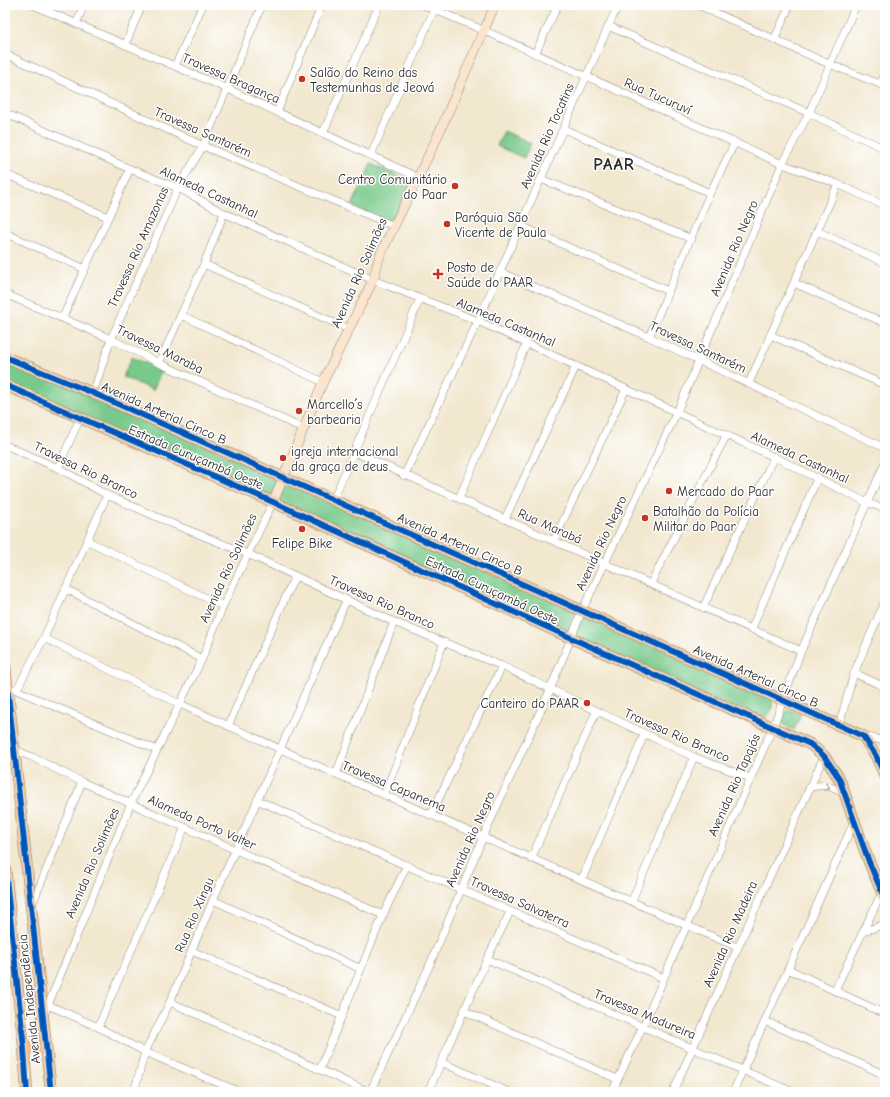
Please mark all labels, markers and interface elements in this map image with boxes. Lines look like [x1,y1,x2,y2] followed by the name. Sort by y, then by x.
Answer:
[180,50,282,106] street label: Travessa Bragança
[310,65,434,95] place label: Salão do Reino das Testemunhas de Jeová
[297,74,307,84] marker: Salão do Reino das Testemunhas de Jeová
[622,75,695,118] street label: Rua Tucuruví
[517,81,577,191] street label: Avenida Rio Tocatins
[152,104,254,160] street label: Travessa Santarém
[593,155,635,174] district label: PAAR
[158,163,260,221] street label: Alameda Castanhal
[338,172,448,202] place label: Centro Comunitário do Paar
[450,181,460,191] marker: Centro Comunitário do Paar
[105,184,171,310] street label: Travessa Rio Amazonas
[707,198,761,298] street label: Avenida Rio Negro
[455,210,546,240] place label: Paróquia São Vicente de Paula
[328,216,390,330] street label: Avenida Rio Solimões
[442,219,452,229] marker: Paróquia São Vicente de Paula
[447,260,533,290] place label: Posto de Saúde do PAAR
[432,268,444,280] marker: Posto de Saúde do PAAR
[454,294,558,350] street label: Alameda Castanhal
[647,318,749,376] street label: Travessa Santarém
[114,321,206,377] street label: Travessa Maraba
[99,379,229,447] street label: Avenida Arterial Cinco B
[307,397,362,427] place label: Marcello´s barbearia
[294,406,304,416] marker: Marcello´s barbearia
[126,422,266,492] street label: Estrada Curuçambá Oeste
[749,428,851,486] street label: Alameda Castanhal
[32,438,141,502] street label: Travessa Rio Branco
[291,444,398,474] place label: igreja internacional da graça de deus
[278,453,288,463] marker: igreja internacional da graça de deus
[677,484,775,499] place label: Mercado do Paar
[664,486,674,496] marker: Mercado do Paar
[572,493,630,593] street label: Avenida Rio Negro
[653,504,759,534] place label: Batalhão da Polícia Militar do Paar
[516,505,584,547] street label: Rua Marabá
[395,510,525,578] street label: Avenida Arterial Cinco B
[196,511,260,625] street label: Avenida Rio Solimões
[640,513,650,523] marker: Batalhão da Polícia Militar do Paar
[297,524,307,534] marker: Felipe Bike
[272,536,333,551] place label: Felipe Bike
[423,553,561,628] street label: Estrada Curuçambá Oeste
[327,572,437,632] street label: Travessa Rio Branco
[691,642,821,710] street label: Avenida Arterial Cinco B
[480,696,579,711] place label: Canteiro do PAAR
[582,698,592,708] marker: Canteiro do PAAR
[622,705,732,765] street label: Travessa Rio Branco
[705,732,763,838] street label: Avenida Rio Tapajós
[340,757,448,815] street label: Travessa Capanema
[824,782,831,790] one-way arrow
[442,789,498,889] street label: Avenida Rio Negro
[146,791,259,853] street label: Alameda Porto Valter
[62,805,122,921] street label: Avenida Rio Solimões
[468,873,572,931] street label: Travessa Salvaterra
[171,875,217,955] street label: Rua Rio Xingu
[700,878,760,990] street label: Avenida Rio Madeira
[15,934,43,1064] street label: Avenida Independência
[592,986,698,1042] street label: Travessa Madureira

